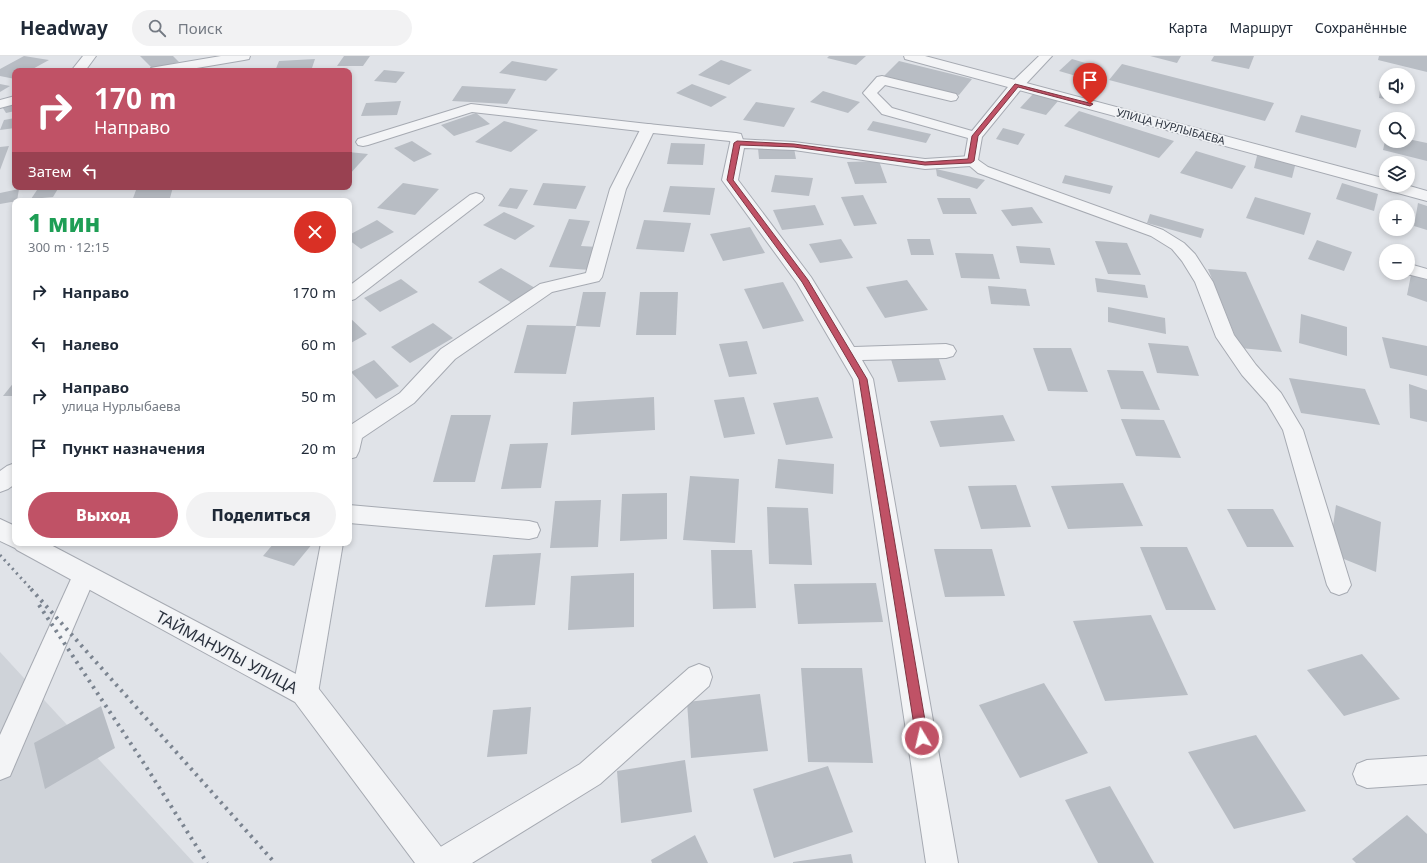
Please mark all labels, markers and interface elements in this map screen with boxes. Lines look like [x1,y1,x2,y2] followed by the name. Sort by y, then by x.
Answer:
[132,10,412,46] search box
[20,15,108,41] text: Headway
[146,17,168,39] icon: search
[178,18,222,38] text: Поиск
[1168,18,1207,37] text: Карта
[1229,18,1293,37] text: Маршрут
[1315,18,1407,37] text: Сохранённые
[1073,63,1107,104] pin
[1379,68,1415,280] map controls
[1379,68,1415,104] button: sound
[1079,69,1101,91] icon: arrive
[94,79,177,117] text: 170 m
[28,84,80,136] icon: right
[1115,104,1228,148] street label: УЛИЦА НУРЛЫБАЕВА
[1379,112,1415,148] button: search
[94,115,170,139] text: Направо
[1379,156,1415,192] button: layers
[79,160,101,182] icon: left
[28,161,71,181] text: Затем
[1379,200,1415,236] button: +
[28,206,100,239] text: 1 мин
[294,211,336,253] button: close
[28,238,109,256] text: 300 m · 12:15
[1379,244,1415,280] button: −
[28,281,50,303] icon: right
[62,282,129,302] text: Направо
[292,282,336,302] text: 170 m
[28,333,50,355] icon: left
[62,334,119,354] text: Налево
[301,334,336,354] text: 60 m
[62,377,129,397] text: Направо
[28,385,50,407] icon: right
[301,386,336,406] text: 50 m
[62,397,181,415] text: улица Нурлыбаева
[28,437,50,459] icon: arrive
[62,438,205,458] text: Пункт назначения
[301,438,336,458] text: 20 m
[28,492,178,538] button: Выход
[186,492,336,538] button: Поделиться
[152,605,303,699] street label: ТАЙМАНУЛЫ УЛИЦА
[901,717,943,759] position arrow

